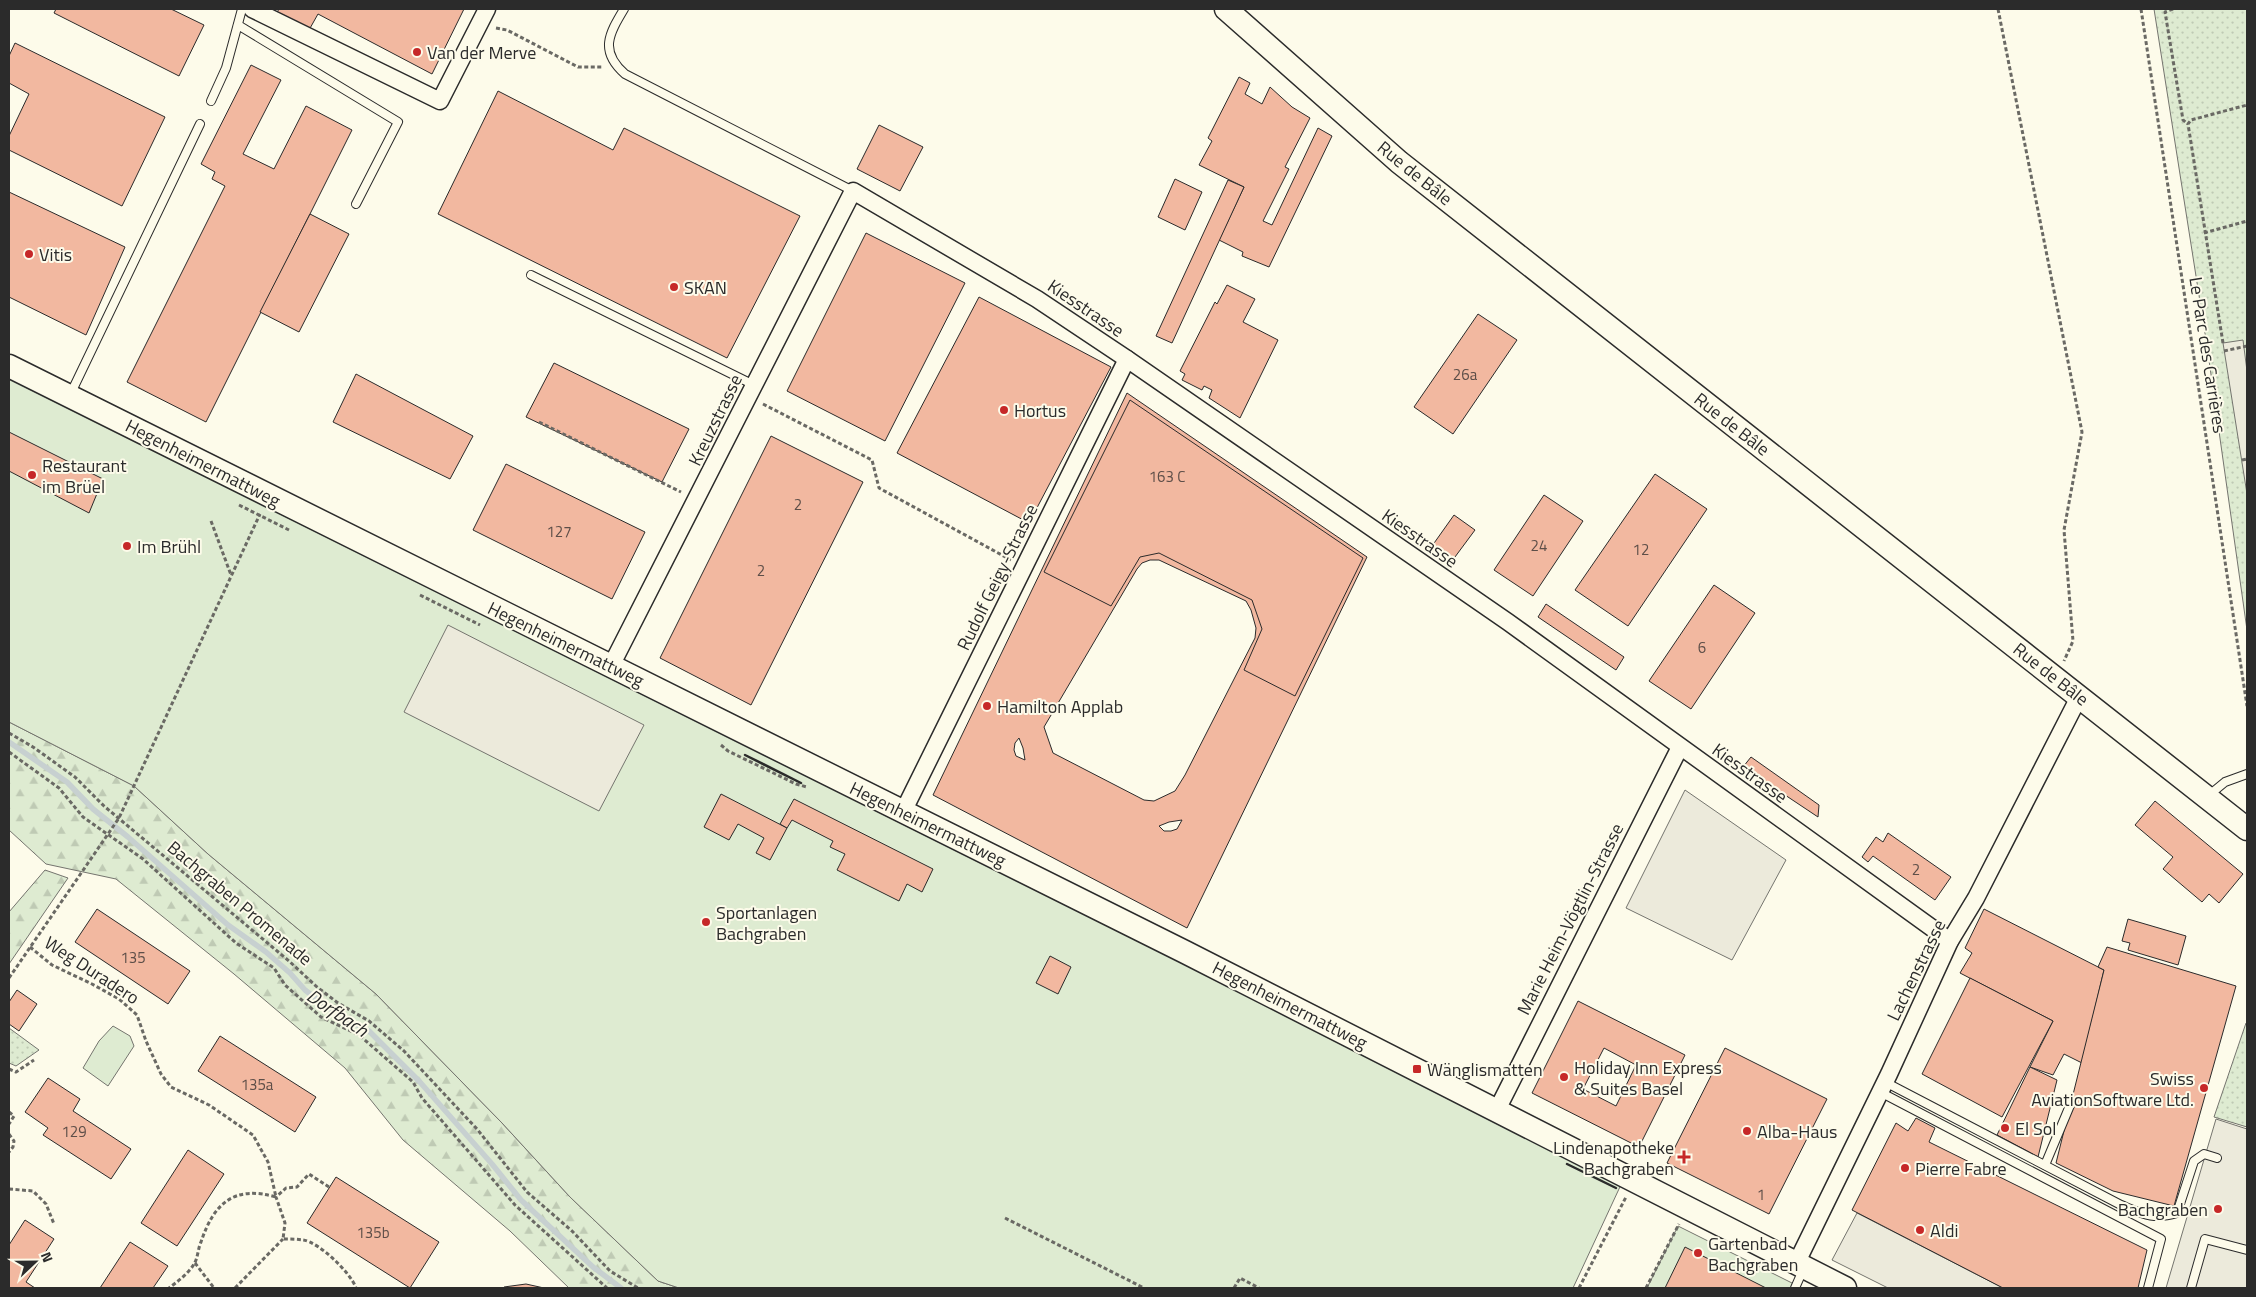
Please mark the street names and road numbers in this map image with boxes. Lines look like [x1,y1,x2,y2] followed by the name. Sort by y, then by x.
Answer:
[1372,134,1458,212] street label: Rue de Bâle
[1042,272,1130,344] street label: Kiesstrasse
[2182,275,2234,435] street label: Le Parc des Carrières
[681,370,749,470] street label: Kreuzstrasse
[1688,386,1776,462] street label: Rue de Bâle
[121,412,285,514] street label: Hegenheimermattweg
[950,499,1044,655] street label: Rudolf Geigy-Strasse
[1376,502,1464,574] street label: Kiesstrasse
[483,594,649,694] street label: Hegenheimermattweg
[2007,636,2095,712] street label: Rue de Bâle
[1707,736,1793,810] street label: Kiesstrasse
[845,774,1011,874] street label: Hegenheimermattweg
[1510,818,1630,1020] street label: Marie Heim-Vögtlin-Strasse
[162,834,318,972] street label: Bachgraben Promenade
[1880,915,1952,1025] street label: Lachenstrasse
[39,929,145,1011] street label: Weg Duradero
[1208,954,1372,1056] street label: Hegenheimermattweg

